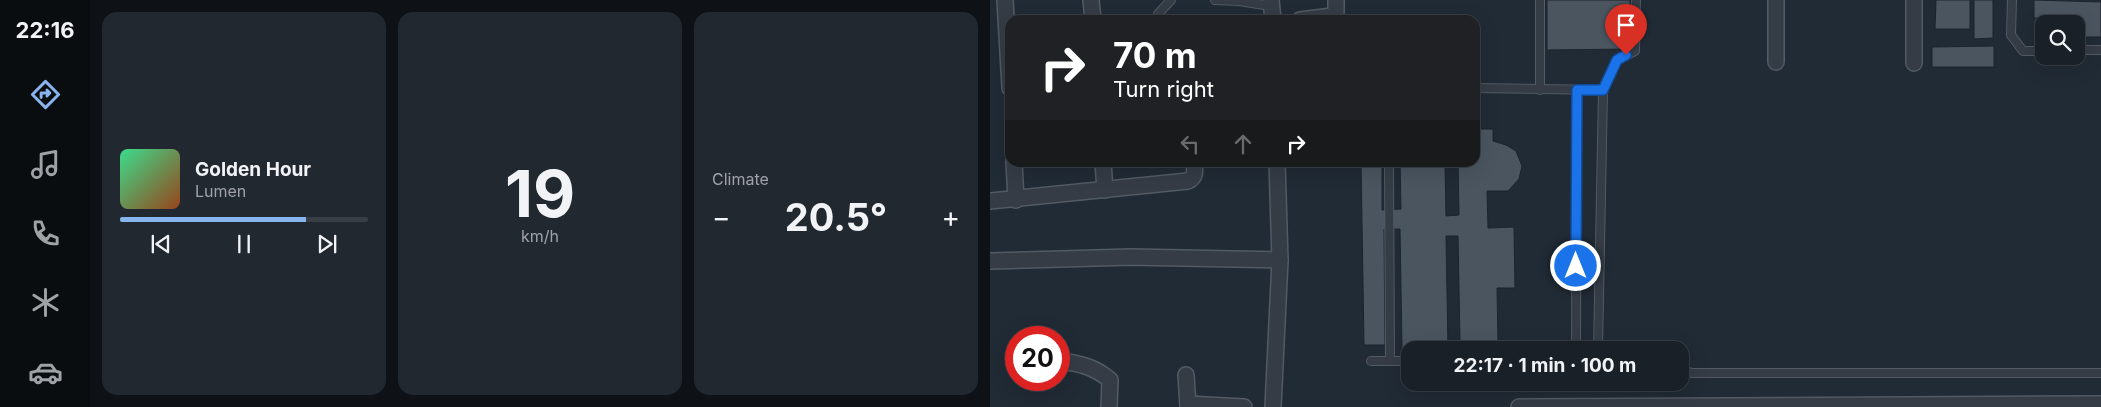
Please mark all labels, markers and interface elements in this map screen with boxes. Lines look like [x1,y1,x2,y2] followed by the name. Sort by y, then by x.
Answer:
[1605,4,1647,55] pin
[1612,11,1640,39] icon: arrive
[2035,15,2085,65] map controls
[2035,15,2085,65] button: search
[16,17,74,43] text: 22:16
[1113,34,1197,76] text: 70 m
[1030,35,1095,100] icon: right
[1113,76,1214,102] text: Turn right
[28,77,63,112] icon: directions
[1176,130,1204,158] icon: left
[1229,130,1257,158] icon: ahead
[1282,130,1310,158] icon: right
[28,147,63,182] icon: music
[505,154,575,233] text: 19
[195,158,311,181] text: Golden Hour
[712,169,769,189] text: Climate
[195,181,246,201] text: Lumen
[785,194,887,240] text: 20.5°
[712,200,731,234] text: −
[941,200,960,234] text: +
[28,216,63,251] icon: phone
[521,226,559,246] text: km/h
[147,230,175,258] icon: previous
[230,230,258,258] icon: pause
[313,230,341,258] icon: next
[1549,239,1601,291] position arrow
[28,285,63,320] icon: climate
[1005,326,1070,391] speed limit sign: 20
[1454,354,1636,377] text: 22:17 · 1 min · 100 m
[28,355,63,390] icon: car

